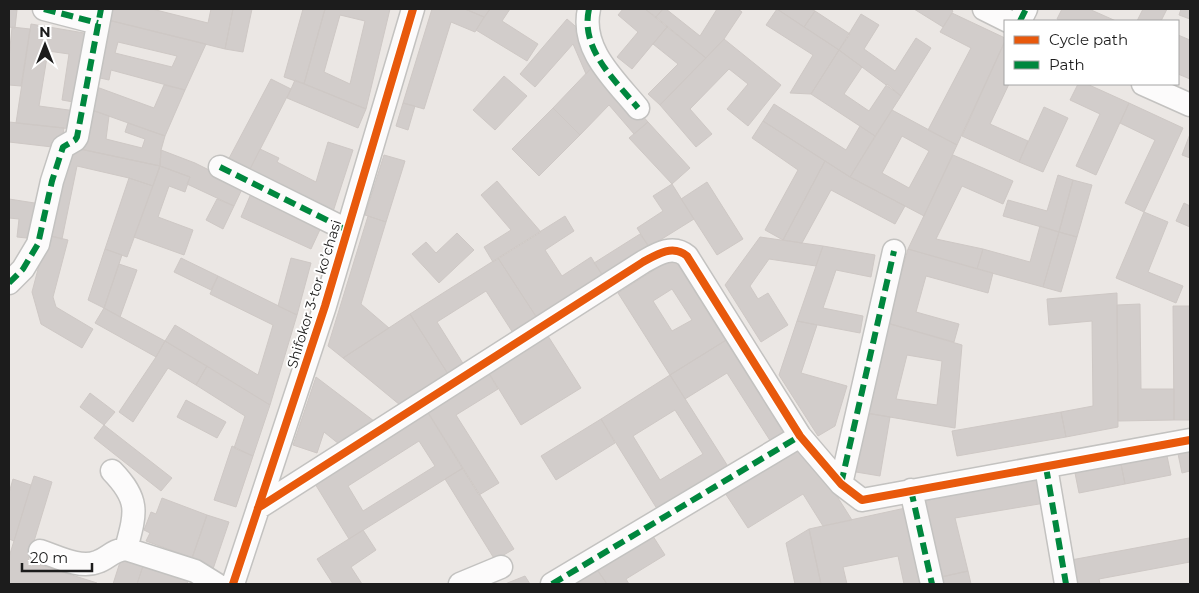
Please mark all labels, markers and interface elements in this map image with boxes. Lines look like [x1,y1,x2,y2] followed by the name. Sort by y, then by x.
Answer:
[20,20,70,70] north arrow
[1004,20,1179,85] legend
[39,23,51,41] text: N
[1049,30,1128,49] text: Cycle path
[1049,55,1085,74] text: Path
[283,218,345,370] street label: Shifokor 3-tor koʼchasi
[22,540,92,572] scale bar
[30,548,68,567] text: 20 m

